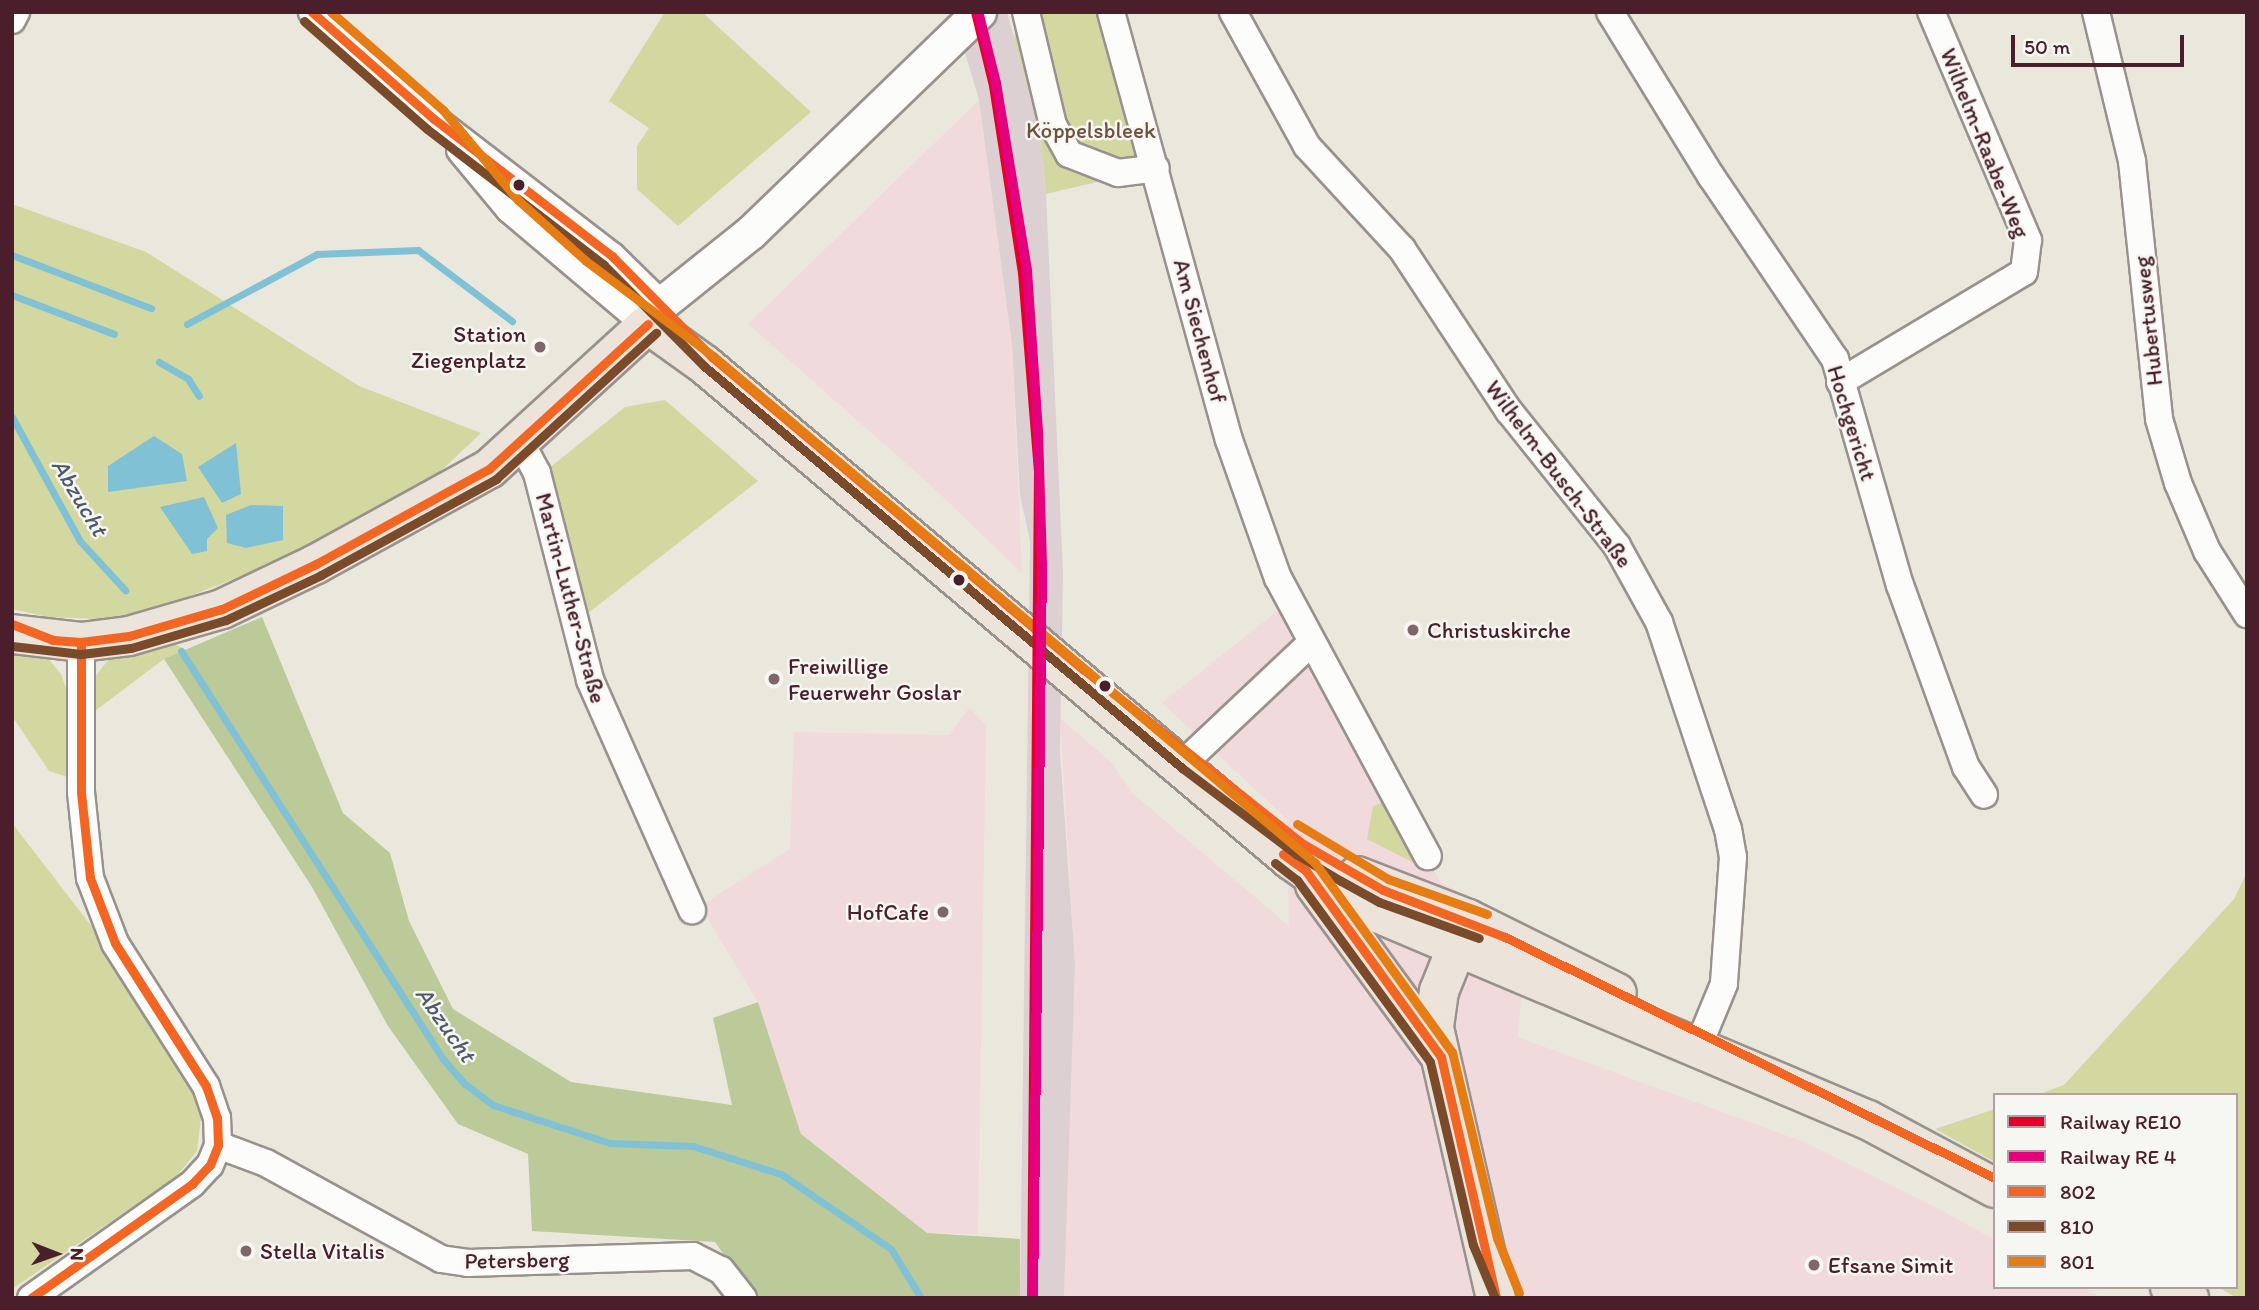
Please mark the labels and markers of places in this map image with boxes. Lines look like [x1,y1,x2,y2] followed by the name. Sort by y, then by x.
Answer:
[512,178,526,192] unlabelled marker
[411,320,526,374] place label: Station Ziegenplatz
[532,339,548,355] marker: Station Ziegenplatz
[952,573,966,587] unlabelled marker
[1427,616,1571,644] place label: Christuskirche
[1405,622,1421,638] marker: Christuskirche
[788,652,961,706] place label: Freiwillige Feuerwehr Goslar
[766,671,782,687] marker: Freiwillige Feuerwehr Goslar
[1098,679,1112,693] unlabelled marker
[847,898,929,926] place label: HofCafe
[935,904,951,920] marker: HofCafe
[260,1237,384,1265] place label: Stella Vitalis
[238,1243,254,1259] marker: Stella Vitalis
[1828,1251,1953,1279] place label: Efsane Simit
[1806,1257,1822,1273] marker: Efsane Simit

